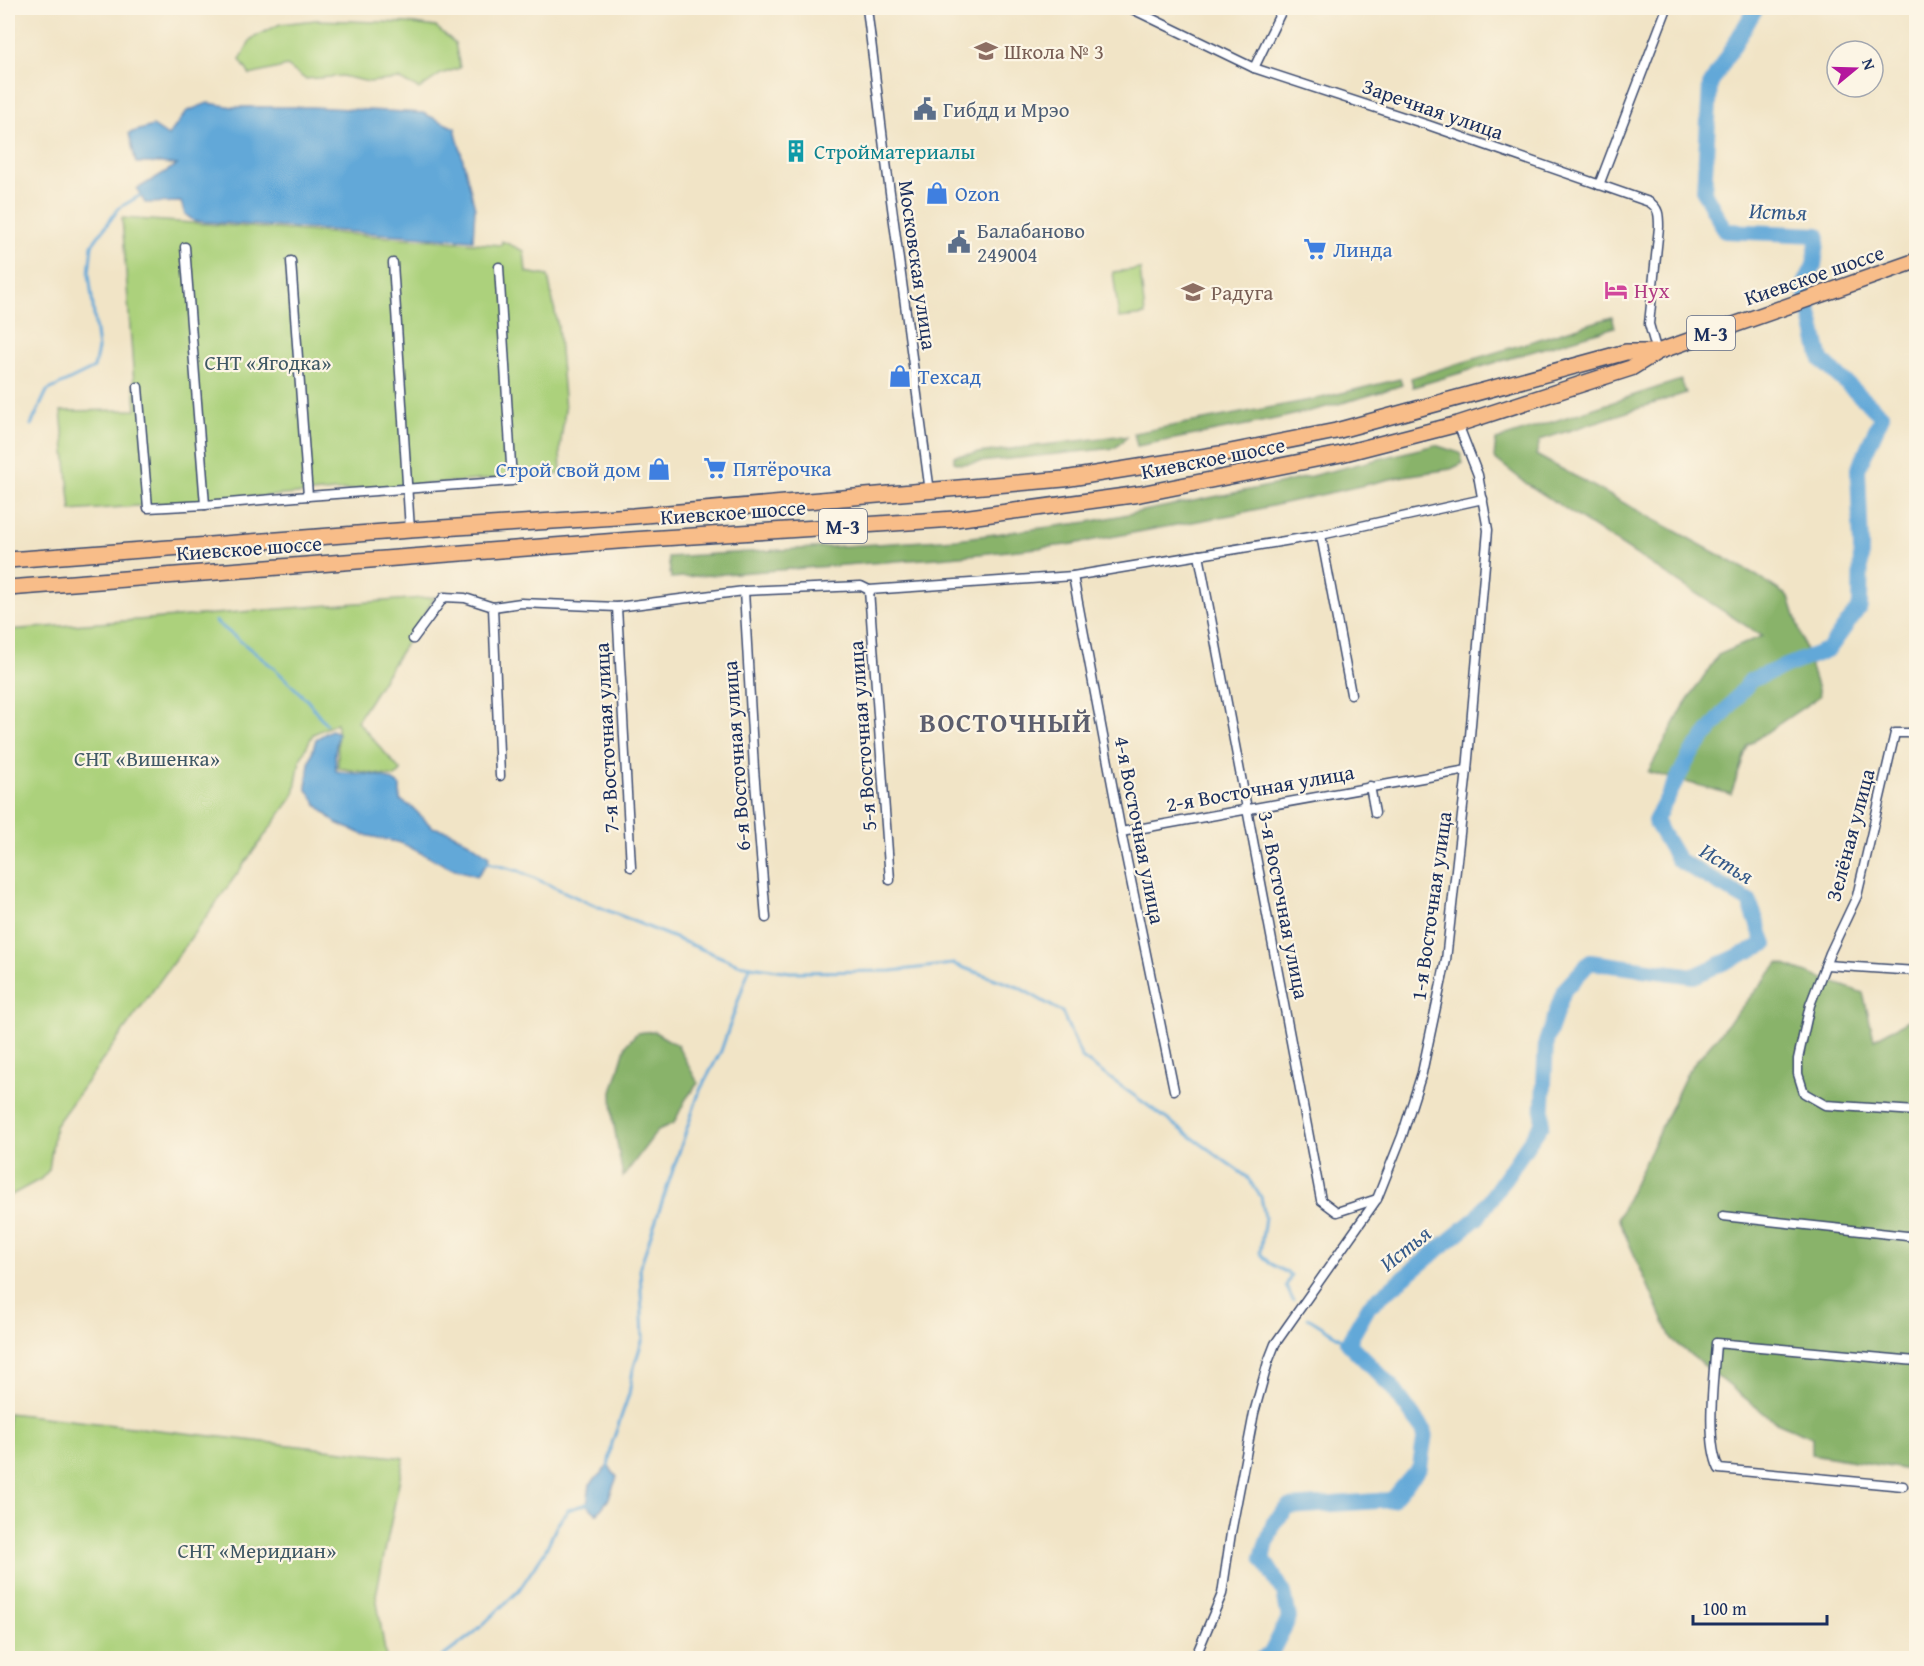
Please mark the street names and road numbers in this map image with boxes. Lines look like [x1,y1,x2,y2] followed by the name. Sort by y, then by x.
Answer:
[1358,70,1508,148] street label: Заречная улица
[891,178,945,352] street label: Московская улица
[1740,237,1888,313] street label: Киевское шоссе
[1687,316,1735,350] road number: М-3
[1138,429,1288,487] street label: Киевское шоссе
[659,491,807,533] street label: Киевское шоссе
[819,509,867,543] road number: М-3
[175,527,323,569] street label: Киевское шоссе
[840,640,884,832] street label: 5-я Восточная улица
[586,642,626,834] street label: 7-я Восточная улица
[714,660,758,852] street label: 6-я Восточная улица
[1107,733,1173,927] street label: 4-я Восточная улица
[1163,756,1357,820] street label: 2-я Восточная улица
[1817,765,1883,905] street label: Зелёная улица
[1251,808,1317,1002] street label: 3-я Восточная улица
[1402,809,1460,1003] street label: 1-я Восточная улица

